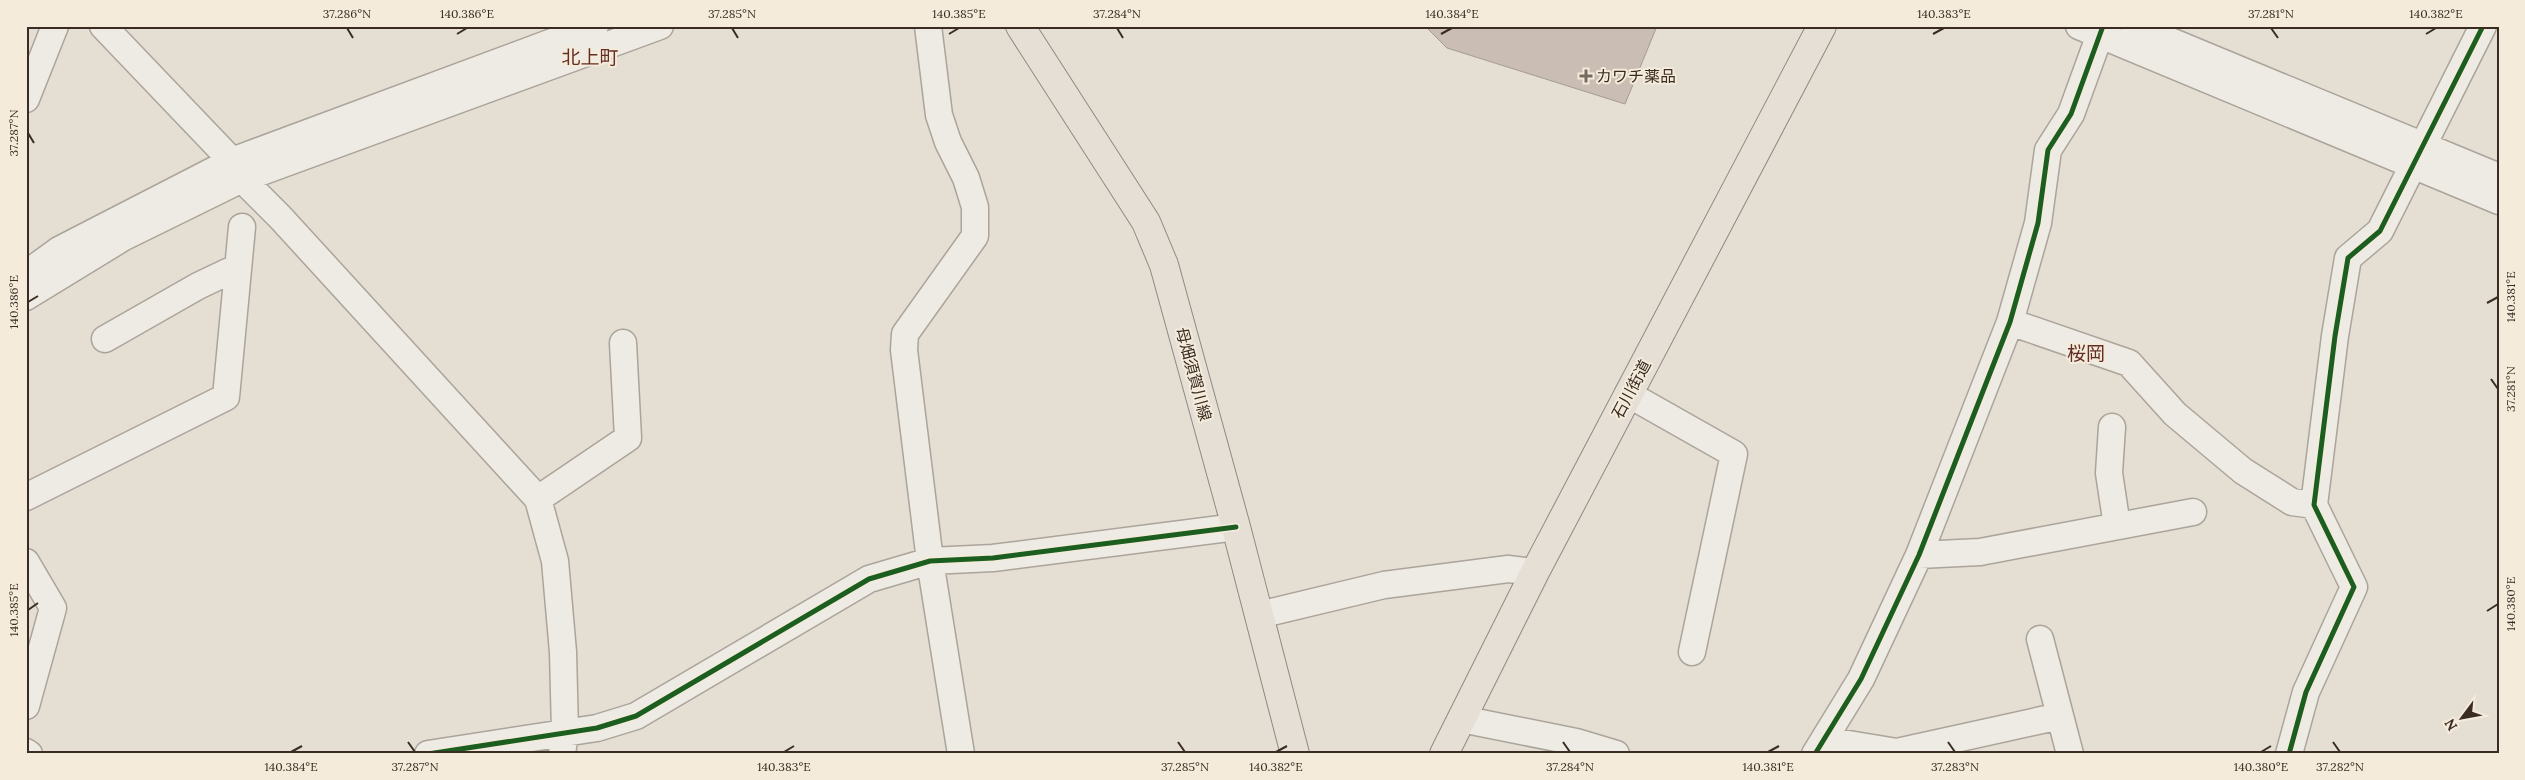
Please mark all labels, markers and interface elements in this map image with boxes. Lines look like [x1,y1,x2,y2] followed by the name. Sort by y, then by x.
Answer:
[323,6,371,21] text: 37.286°N
[440,6,494,21] text: 140.386°E
[708,6,756,21] text: 37.285°N
[932,6,986,21] text: 140.385°E
[1093,6,1141,21] text: 37.284°N
[1425,6,1479,21] text: 140.384°E
[1917,6,1971,21] text: 140.383°E
[2248,6,2294,21] text: 37.281°N
[2409,6,2463,21] text: 140.382°E
[561,45,619,69] district label: 北上町
[1596,66,1676,86] place label: カワチ薬品
[1580,70,1592,82] marker: カワチ薬品
[6,109,21,157] text: 37.287°N
[2503,271,2518,323] text: 140.381°E
[6,275,21,329] text: 140.386°E
[1172,325,1216,423] street label: 母畑須賀川線
[2067,341,2105,365] district label: 桜岡
[1607,356,1655,422] street label: 石川街道
[2503,366,2518,412] text: 37.281°N
[2503,577,2518,631] text: 140.380°E
[6,583,21,637] text: 140.385°E
[2438,692,2488,742] north arrow
[2440,715,2461,734] text: N
[264,759,318,774] text: 140.384°E
[391,759,439,774] text: 37.287°N
[757,759,811,774] text: 140.383°E
[1161,759,1209,774] text: 37.285°N
[1249,759,1303,774] text: 140.382°E
[1546,759,1594,774] text: 37.284°N
[1742,759,1794,774] text: 140.381°E
[1931,759,1979,774] text: 37.283°N
[2234,759,2288,774] text: 140.380°E
[2316,759,2364,774] text: 37.282°N

